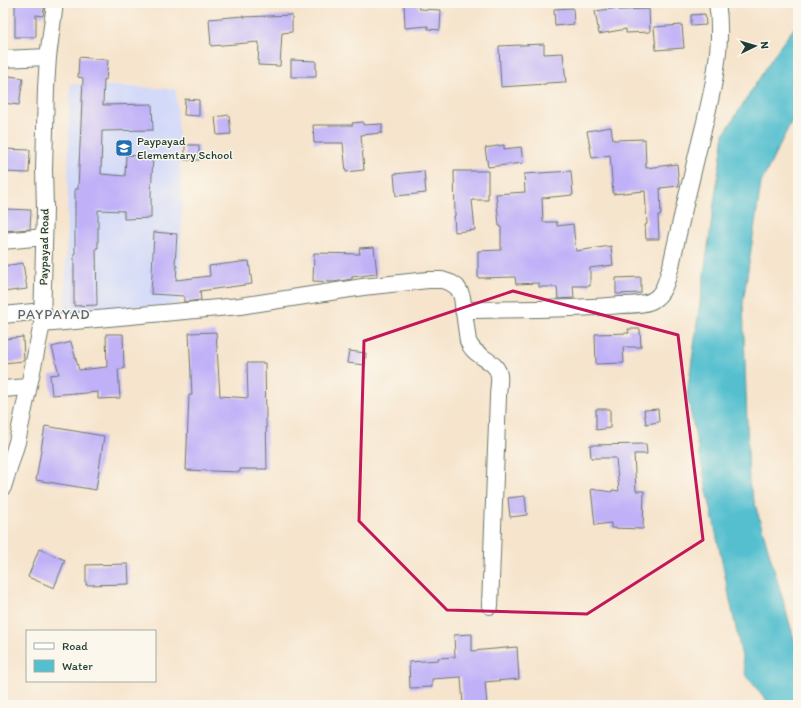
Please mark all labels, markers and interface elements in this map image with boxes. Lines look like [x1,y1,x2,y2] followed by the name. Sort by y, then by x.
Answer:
[735,26,775,66] north arrow
[758,41,771,49] text: N
[137,134,233,162] place label: Paypayad Elementary School
[114,138,134,158] school or university icon: Paypayad Elementary School
[36,208,52,286] street label: Paypayad Road
[18,306,90,323] district label: PAYPAYAD
[26,630,156,682] legend
[62,639,88,653] text: Road
[62,659,93,673] text: Water

